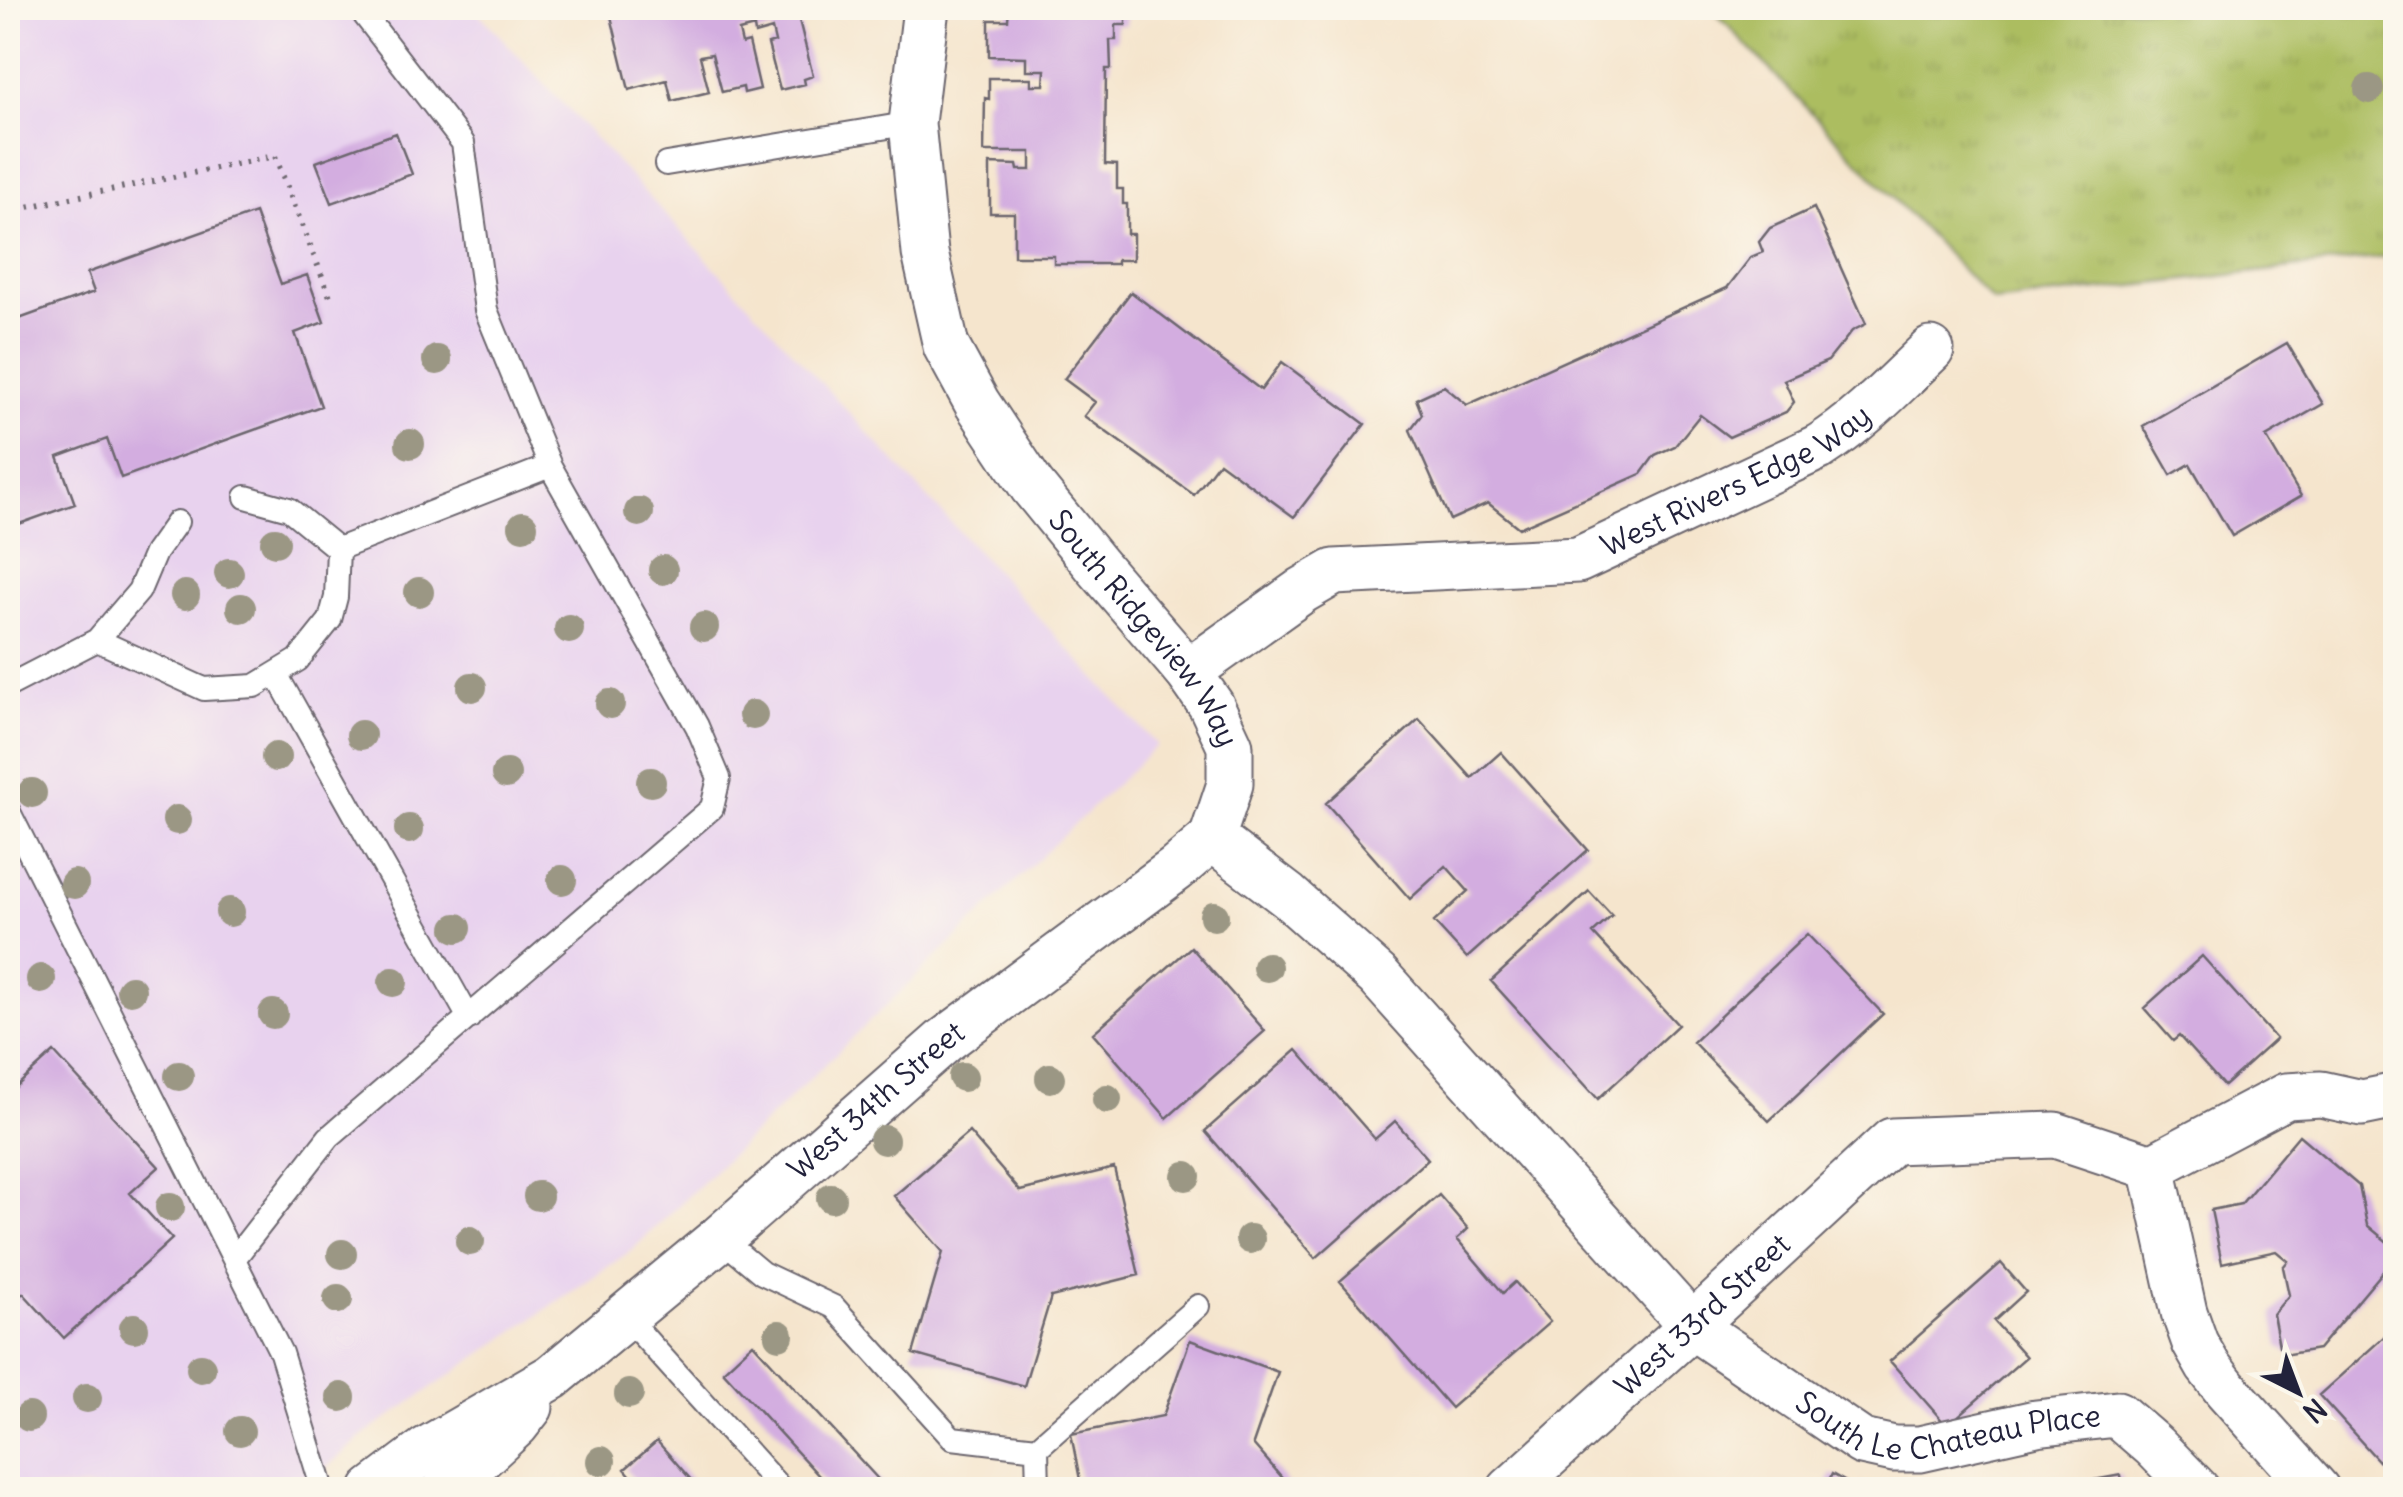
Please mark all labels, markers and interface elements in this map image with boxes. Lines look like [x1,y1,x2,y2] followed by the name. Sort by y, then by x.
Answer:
[1594,396,1878,565] street label: West Rivers Edge Way
[1041,502,1248,752] street label: South Ridgeview Way
[779,1013,971,1188] street label: West 34th Street
[1606,1225,1798,1404] street label: West 33rd Street
[2248,1342,2348,1442] north arrow
[1789,1382,2102,1468] street label: South Le Chateau Place
[2295,1391,2334,1430] text: N

